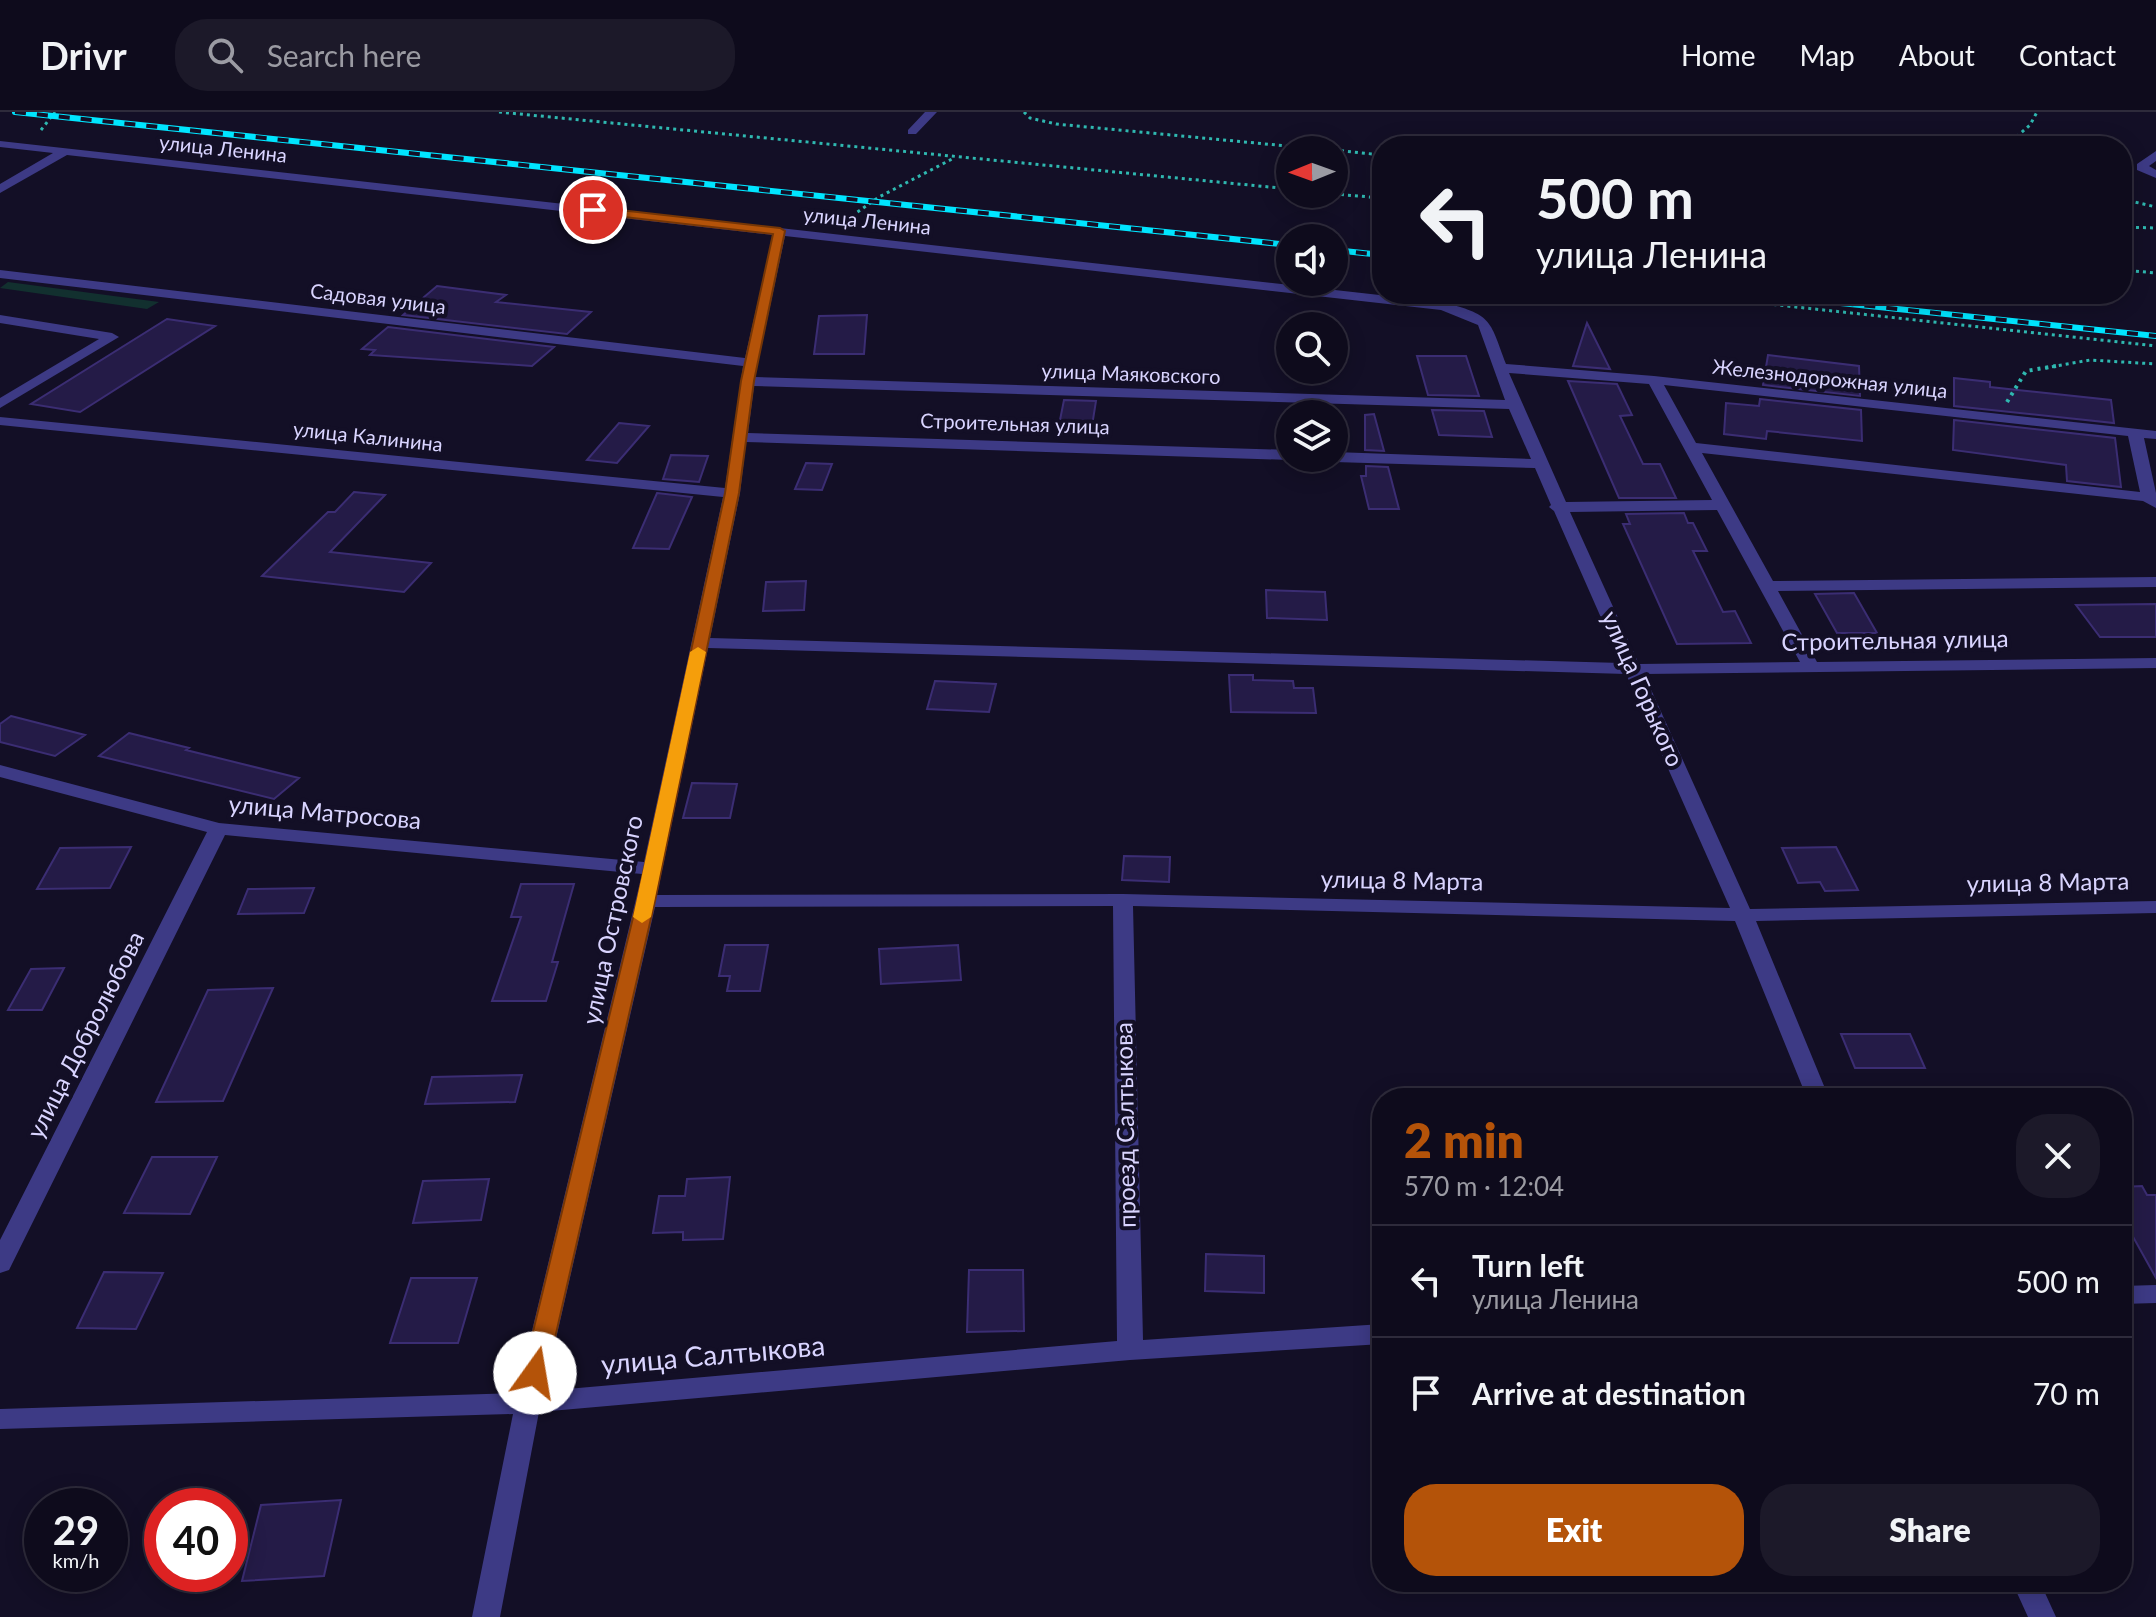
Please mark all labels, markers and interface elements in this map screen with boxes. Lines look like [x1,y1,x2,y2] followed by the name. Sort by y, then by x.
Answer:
[175,19,735,91] search box
[40,32,127,78] text: Drivr
[203,33,247,77] icon: search
[267,37,421,73] text: Search here
[1681,38,1756,72] text: Home
[1800,38,1855,72] text: Map
[1899,38,1975,72] text: About
[2019,38,2116,72] text: Contact
[158,129,288,167] street label: улица Ленина
[1276,136,1348,208] north arrow
[1276,136,1348,472] map controls
[1536,164,1694,231] text: 500 m
[1404,168,1508,272] icon: left
[559,176,627,244] pin
[571,188,615,232] icon: arrive
[802,201,932,239] street label: улица Ленина
[1276,224,1348,296] button: sound
[1536,232,1767,276] text: улица Ленина
[309,278,447,318] street label: Садовая улица
[1276,312,1348,384] button: search
[1711,354,1949,402] street label: Железнодорожная улица
[1041,358,1221,388] street label: улица Маяковского
[1276,400,1348,472] button: layers
[920,408,1110,438] street label: Строительная улица
[292,416,444,456] street label: улица Калинина
[1596,606,1691,771] street label: улица Горького
[1781,623,2009,656] street label: Строительная улица
[228,789,423,834] street label: улица Матросова
[575,812,648,1027] street label: улица Островского
[1320,864,1484,895] street label: улица 8 Марта
[1966,866,2130,897] street label: улица 8 Марта
[20,926,149,1143] street label: улица Добролюбова
[1108,1022,1141,1228] street label: проезд Салтыкова
[1404,1111,1524,1168] text: 2 min
[2016,1114,2100,1198] button: close
[1404,1170,1564,1202] text: 570 m · 12:04
[1472,1247,1584,1283] text: Turn left
[1404,1259,1448,1303] icon: left
[2015,1263,2100,1299] text: 500 m
[1472,1283,1639,1315] text: улица Ленина
[600,1327,826,1381] street label: улица Салтыкова
[493,1331,577,1415] position arrow
[1404,1371,1448,1415] icon: arrive
[1472,1375,1746,1411] text: Arrive at destination
[2033,1375,2100,1411] text: 70 m
[1404,1484,1744,1576] button: Exit
[1760,1484,2100,1576] button: Share
[144,1488,248,1592] speed limit sign: 40
[53,1506,99,1554] text: 29
[53,1548,99,1572] text: km/h

